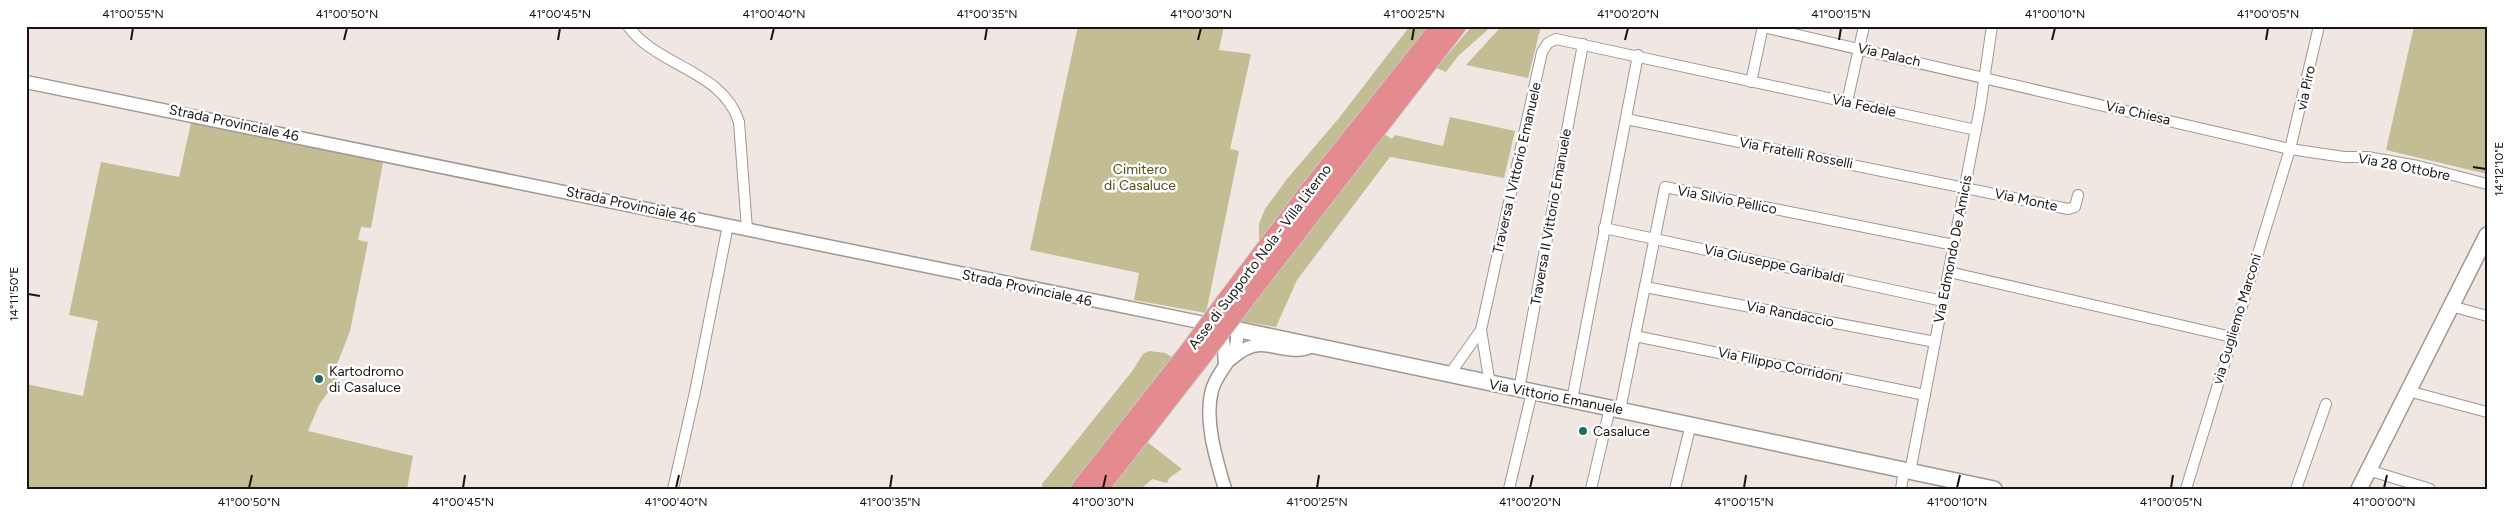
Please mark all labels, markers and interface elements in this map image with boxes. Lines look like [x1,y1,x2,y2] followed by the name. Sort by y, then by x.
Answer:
[102,7,164,21] text: 41°00'55"N
[316,7,378,21] text: 41°00'50"N
[529,7,591,21] text: 41°00'45"N
[743,7,805,21] text: 41°00'40"N
[956,7,1018,21] text: 41°00'35"N
[1170,7,1232,21] text: 41°00'30"N
[1383,7,1445,21] text: 41°00'25"N
[1597,7,1659,21] text: 41°00'20"N
[1811,7,1871,21] text: 41°00'15"N
[2025,7,2085,21] text: 41°00'10"N
[2237,7,2299,21] text: 41°00'05"N
[1856,39,1922,71] street label: Via Palach
[2293,64,2319,112] street label: via Piro
[1489,80,1545,255] street label: Traversa I Vittorio Emanuele
[1830,91,1898,121] street label: Via Fedele
[2104,97,2172,129] street label: Via Chiesa
[167,101,301,145] street label: Strada Provinciale 46
[1527,127,1575,307] street label: Traversa II Vittorio Emanuele
[1738,134,1854,172] street label: Via Fratelli Rosselli
[2492,142,2506,196] text: 14°12'10"E
[2356,150,2452,184] street label: Via 28 Ottobre
[1104,161,1176,194] park label: Cimitero di Casaluce
[1185,161,1335,353] street label: Asse di Supporto Nola - Villa Literno
[1930,174,1976,324] street label: Via Edmondo De Amicis
[1676,182,1778,218] street label: Via Silvio Pellico
[564,183,698,227] street label: Strada Provinciale 46
[1993,185,2060,215] street label: Via Monte
[1702,241,1846,287] street label: Via Giuseppe Garibaldi
[2209,252,2265,386] street label: via Gugliemo Marconi
[960,266,1094,310] street label: Strada Provinciale 46
[7,267,21,321] text: 14°11'50"E
[1745,297,1835,331] street label: Via Randaccio
[1716,343,1844,387] street label: Via Filippo Corridoni
[329,363,404,396] place label: Kartodromo di Casaluce
[313,373,325,385] marker: Kartodromo di Casaluce
[1488,376,1625,418] street label: Via Vittorio Emanuele
[1593,423,1650,440] place label: Casaluce
[1577,425,1589,437] marker: Casaluce
[218,495,280,509] text: 41°00'50"N
[432,495,494,509] text: 41°00'45"N
[645,495,707,509] text: 41°00'40"N
[859,495,921,509] text: 41°00'35"N
[1072,495,1134,509] text: 41°00'30"N
[1286,495,1348,509] text: 41°00'25"N
[1499,495,1561,509] text: 41°00'20"N
[1714,495,1774,509] text: 41°00'15"N
[1927,495,1987,509] text: 41°00'10"N
[2140,495,2202,509] text: 41°00'05"N
[2352,495,2416,509] text: 41°00'00"N

